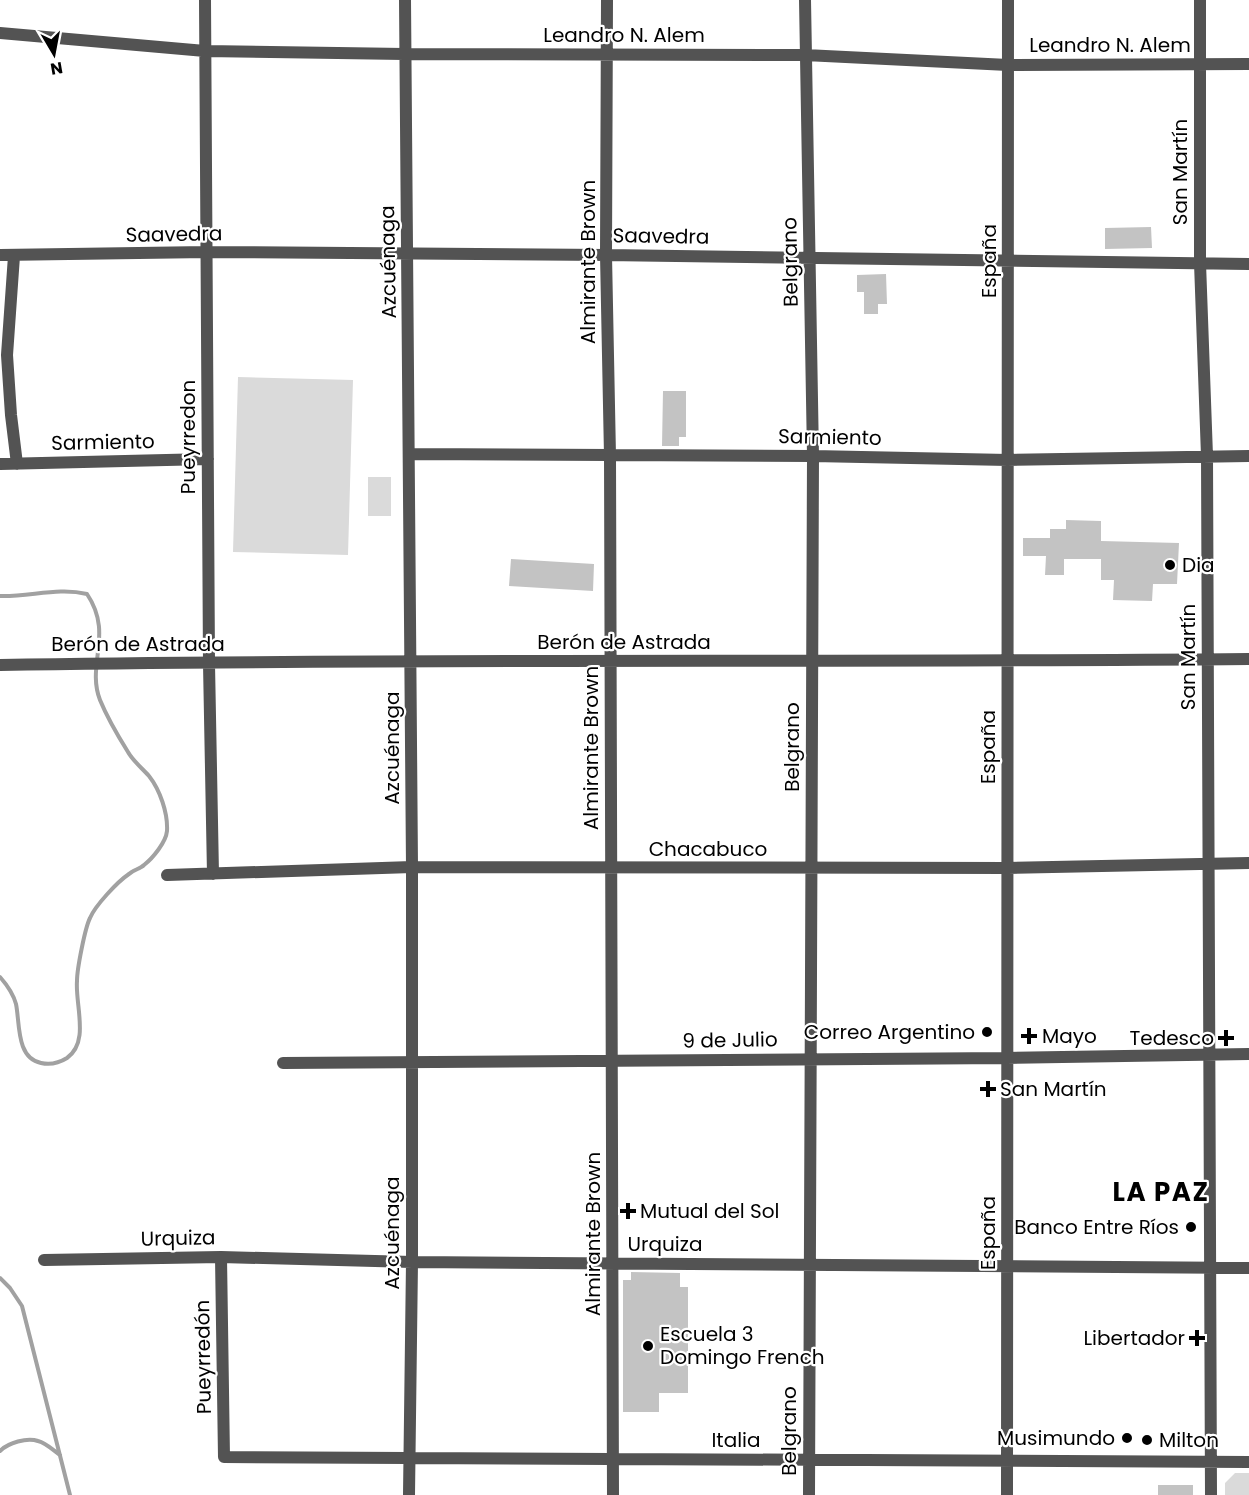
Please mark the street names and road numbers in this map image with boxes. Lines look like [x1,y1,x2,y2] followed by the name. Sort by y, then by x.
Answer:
[543,21,705,49] street label: Leandro N. Alem
[1029,31,1191,59] street label: Leandro N. Alem
[1166,119,1194,225] street label: San Martín
[574,180,602,344] street label: Almirante Brown
[373,205,403,319] street label: Azcuénaga
[775,217,805,307] street label: Belgrano
[125,219,223,249] street label: Saavedra
[612,221,710,251] street label: Saavedra
[975,224,1003,298] street label: España
[174,380,202,494] street label: Pueyrredon
[778,422,882,452] street label: Sarmiento
[51,427,155,457] street label: Sarmiento
[1174,604,1202,710] street label: San Martín
[537,628,711,656] street label: Berón de Astrada
[51,630,225,658] street label: Berón de Astrada
[577,666,605,830] street label: Almirante Brown
[378,691,406,805] street label: Azcuénaga
[778,702,806,792] street label: Belgrano
[974,710,1002,784] street label: España
[649,835,767,863] street label: Chacabuco
[682,1025,778,1055] street label: 9 de Julio
[579,1152,607,1316] street label: Almirante Brown
[378,1176,406,1290] street label: Azcuénaga
[974,1196,1002,1270] street label: España
[140,1223,216,1253] street label: Urquiza
[628,1230,702,1258] street label: Urquiza
[188,1300,218,1414] street label: Pueyrredón
[775,1386,803,1476] street label: Belgrano
[711,1426,761,1454] street label: Italia

